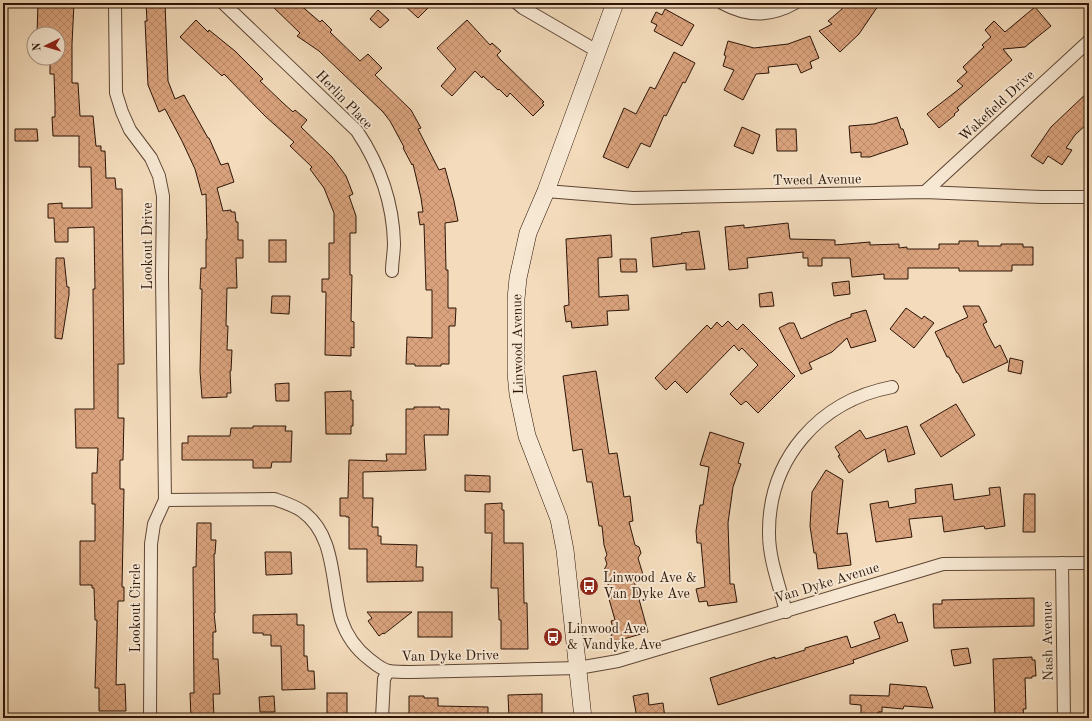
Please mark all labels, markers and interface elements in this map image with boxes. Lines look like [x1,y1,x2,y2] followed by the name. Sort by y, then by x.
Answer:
[26,26,66,66] north arrow
[32,41,43,51] text: N
[313,68,375,132] street label: Herlin Place
[957,68,1037,144] street label: Wakefield Drive
[773,172,861,188] street label: Tweed Avenue
[141,202,155,290] street label: Lookout Drive
[510,294,526,394] street label: Linwood Avenue
[773,560,881,606] street label: Van Dyke Avenue
[129,563,143,653] street label: Lookout Circle
[603,571,697,601] place label: Linwood Ave & Van Dyke Ave
[578,575,600,597] bus stop icon: Linwood Ave & Van Dyke Ave
[1040,601,1056,681] street label: Nash Avenue
[567,622,661,652] place label: Linwood Ave & Vandyke Ave
[542,626,564,648] bus stop icon: Linwood Ave & Vandyke Ave
[401,648,499,664] street label: Van Dyke Drive

